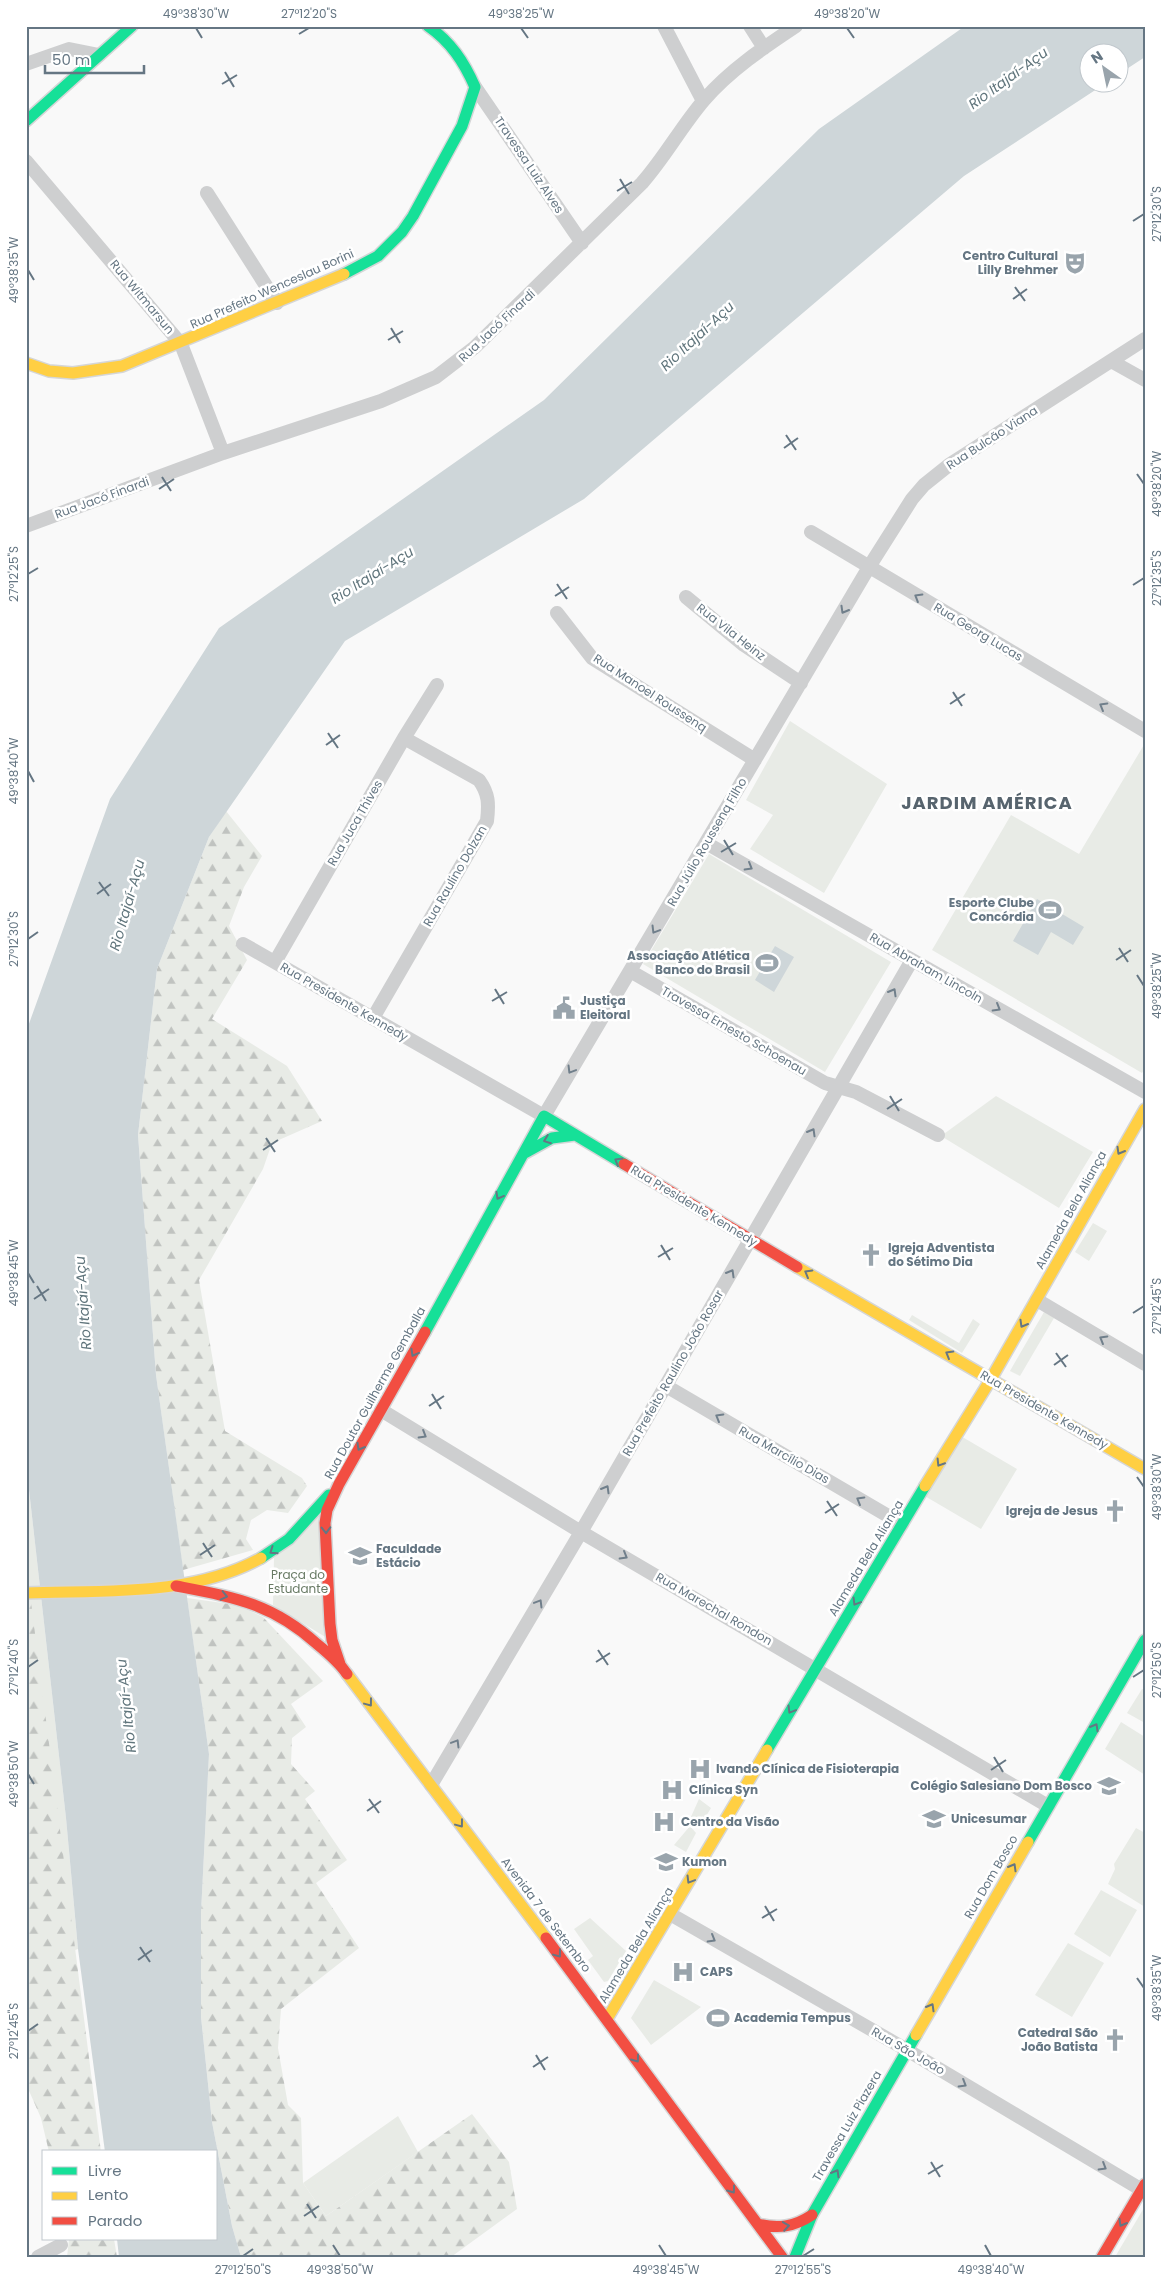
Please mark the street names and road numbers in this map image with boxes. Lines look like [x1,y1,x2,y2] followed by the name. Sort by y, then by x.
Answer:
[491,113,568,216] street label: Travessa Luiz Alves
[187,245,356,332] street label: Rua Prefeito Wenceslau Borini
[106,256,178,337] street label: Rua Witmarsun
[455,286,539,366] street label: Rua Jacó Finardi
[943,402,1041,473] street label: Rua Bulcão Viana
[52,473,151,522] street label: Rua Jacó Finardi
[931,598,1026,665] street label: Rua Georg Lucas
[693,599,769,664] street label: Rua Vila Heinz
[590,649,710,736] street label: Rua Manoel Roussenq
[663,774,751,909] street label: Rua Júlio Roussenq Filho
[323,777,386,869] street label: Rua Juca Thives
[419,822,490,929] street label: Rua Raulino Dolzan
[867,928,986,1007] street label: Rua Abraham Lincoln
[277,958,411,1045] street label: Rua Presidente Kennedy
[659,982,810,1079] street label: Travessa Ernesto Schoenau
[1031,1148,1110,1272] street label: Alameda Bela Aliança
[628,1161,761,1250] street label: Rua Presidente Kennedy
[618,1286,727,1459] street label: Rua Prefeito Raulino João Rosar
[320,1303,429,1482] street label: Rua Doutor Guilherme Gemballa
[977,1366,1111,1453] street label: Rua Presidente Kennedy
[736,1422,833,1487] street label: Rua Marcílio Dias
[824,1497,907,1619] street label: Alameda Bela Aliança
[653,1568,776,1649] street label: Rua Marechal Rondon
[960,1831,1022,1922] street label: Rua Dom Bosco
[498,1854,595,1976] street label: Avenida 7 de Setembro
[594,1884,677,2006] street label: Alameda Bela Aliança
[868,2023,948,2079] street label: Rua São João
[808,2067,885,2184] street label: Travessa Luiz Piazera

